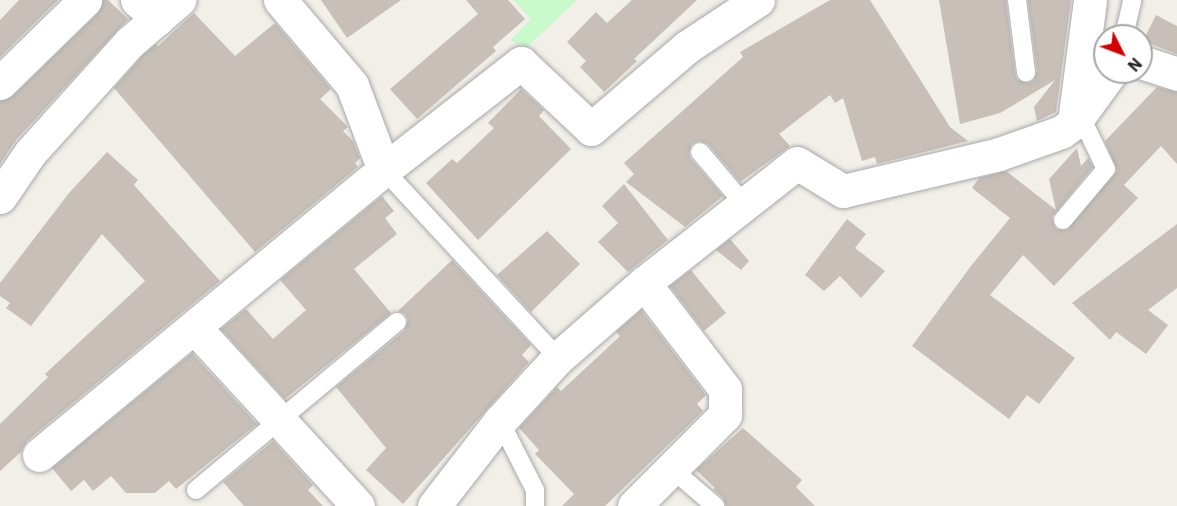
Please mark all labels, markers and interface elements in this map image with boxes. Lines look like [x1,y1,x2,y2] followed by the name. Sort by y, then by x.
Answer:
[1093,24,1153,84] north arrow
[1124,54,1146,76] text: N

